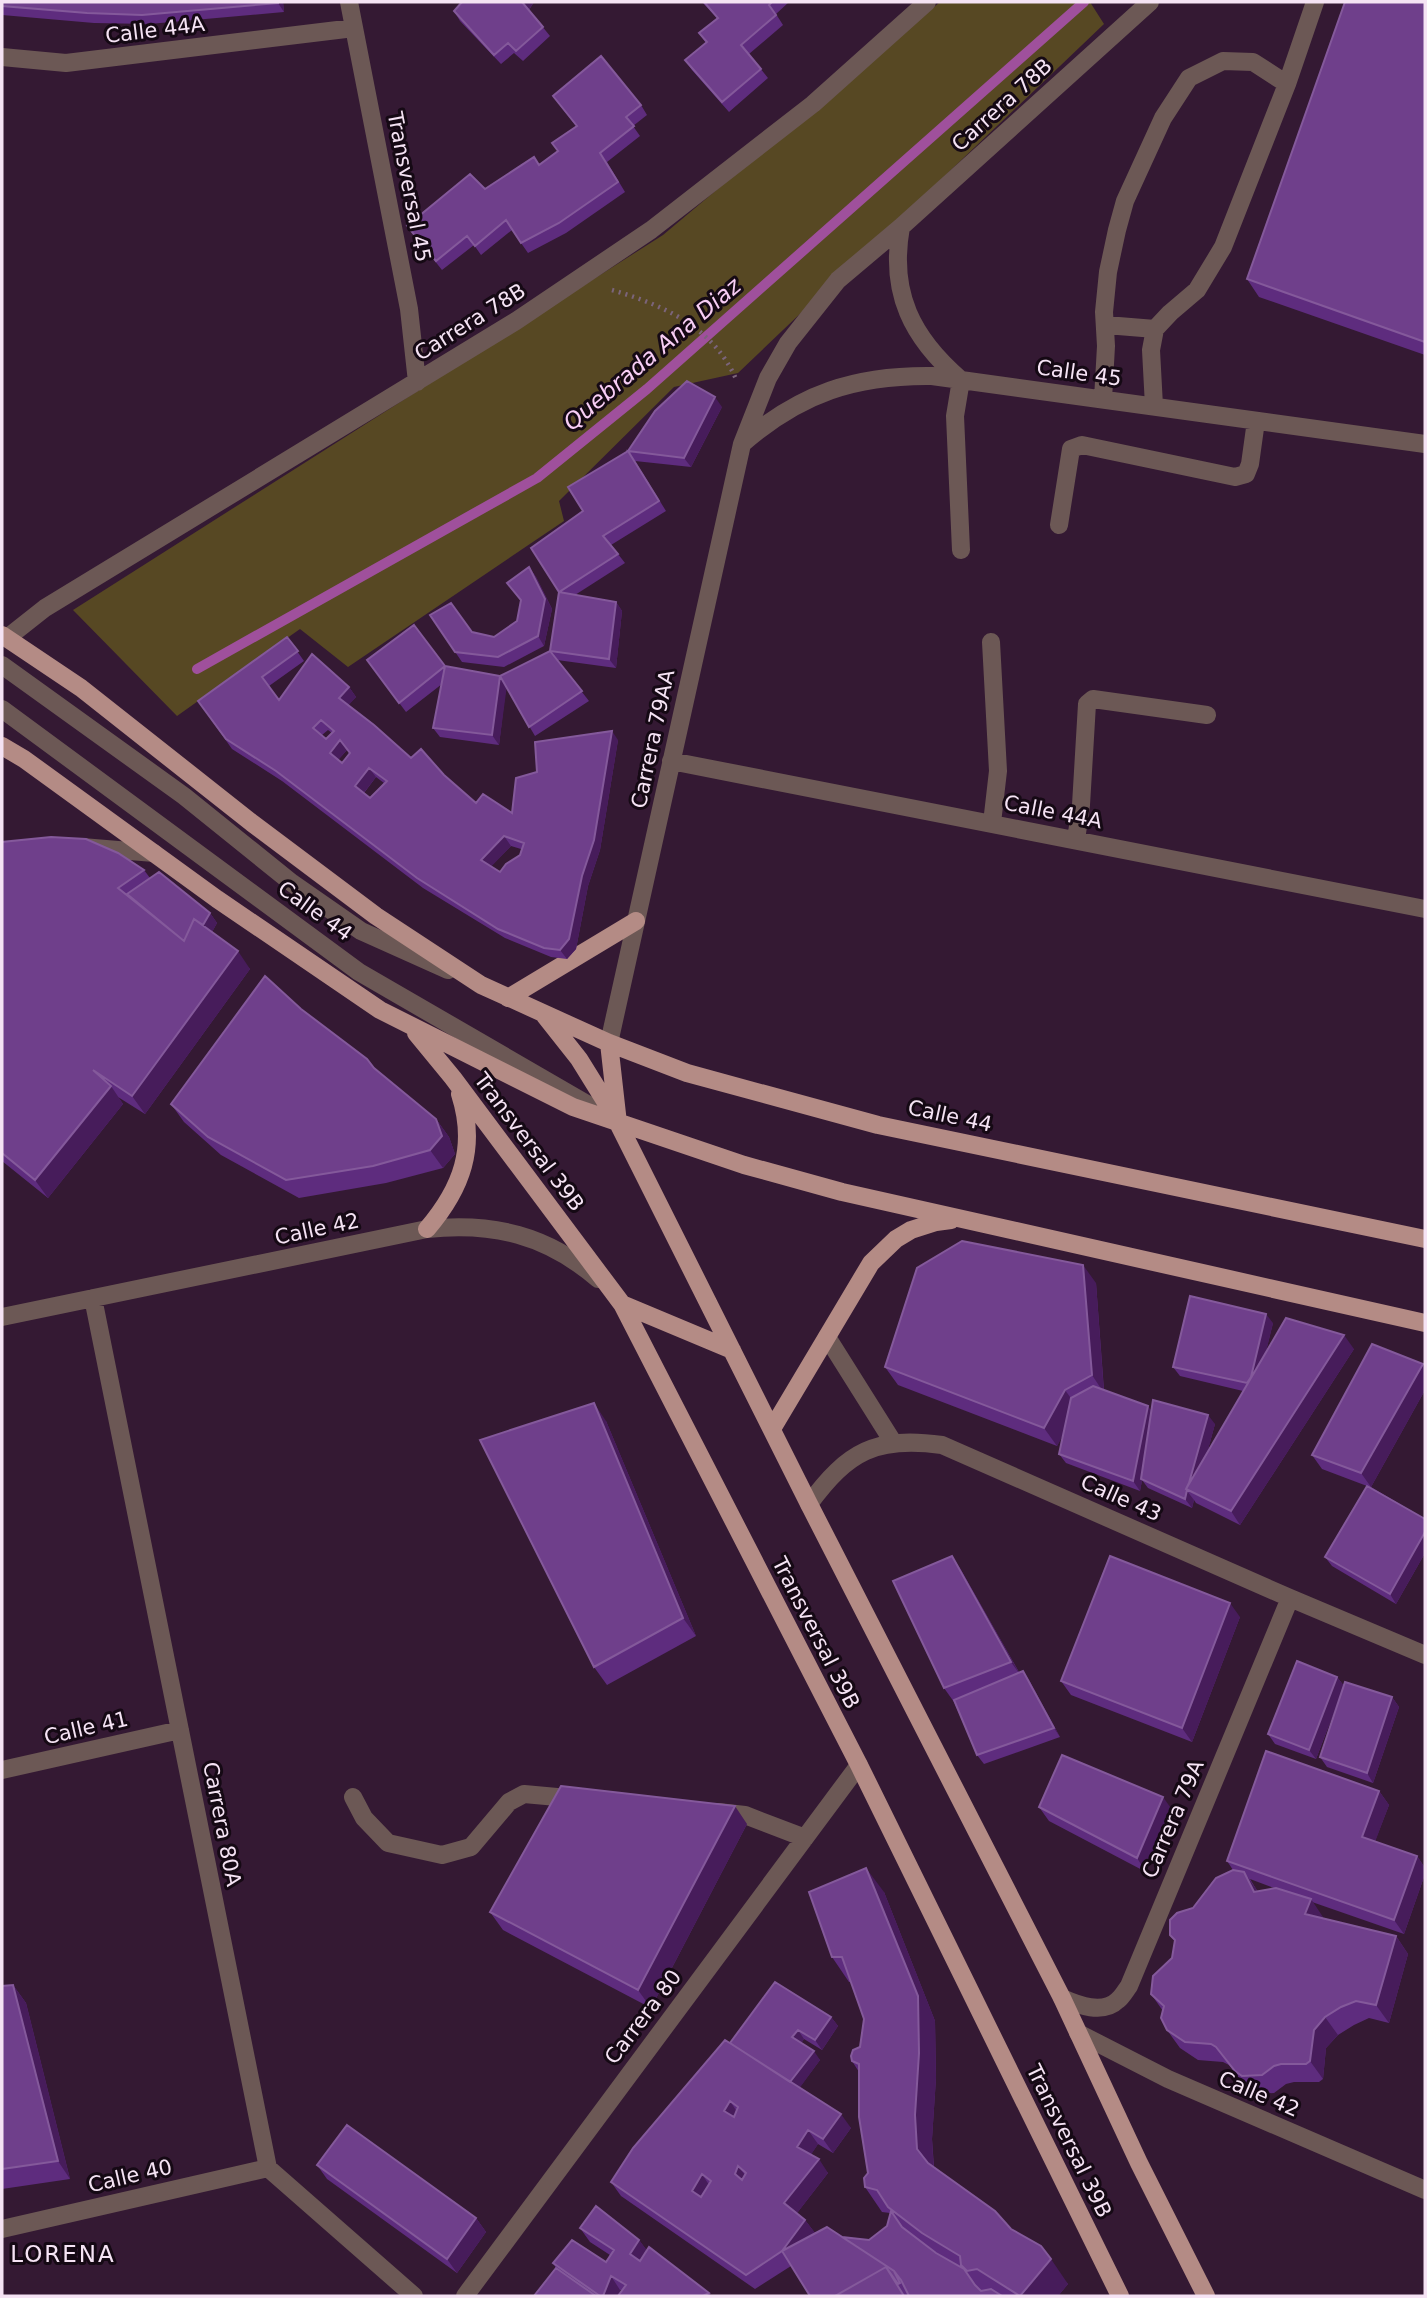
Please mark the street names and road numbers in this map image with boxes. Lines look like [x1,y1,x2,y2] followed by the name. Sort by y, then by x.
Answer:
[104,12,207,48] street label: Calle 44A
[947,54,1057,156] street label: Carrera 78B
[382,109,435,264] street label: Transversal 45
[410,278,530,366] street label: Carrera 78B
[1035,355,1123,391] street label: Calle 45
[627,667,680,811] street label: Carrera 79AA
[1002,791,1105,833] street label: Calle 44A
[273,876,357,946] street label: Calle 44
[469,1067,589,1216] street label: Transversal 39B
[906,1095,994,1137] street label: Calle 44
[273,1208,361,1250] street label: Calle 42
[1077,1470,1165,1526] street label: Calle 43
[767,1552,865,1713] street label: Transversal 39B
[42,1707,130,1749] street label: Calle 41
[1137,1756,1209,1882] street label: Carrera 79A
[198,1760,246,1889] street label: Carrera 80A
[600,1965,686,2069] street label: Carrera 80
[1021,2060,1116,2221] street label: Transversal 39B
[1215,2066,1303,2122] street label: Calle 42
[86,2155,174,2197] street label: Calle 40

